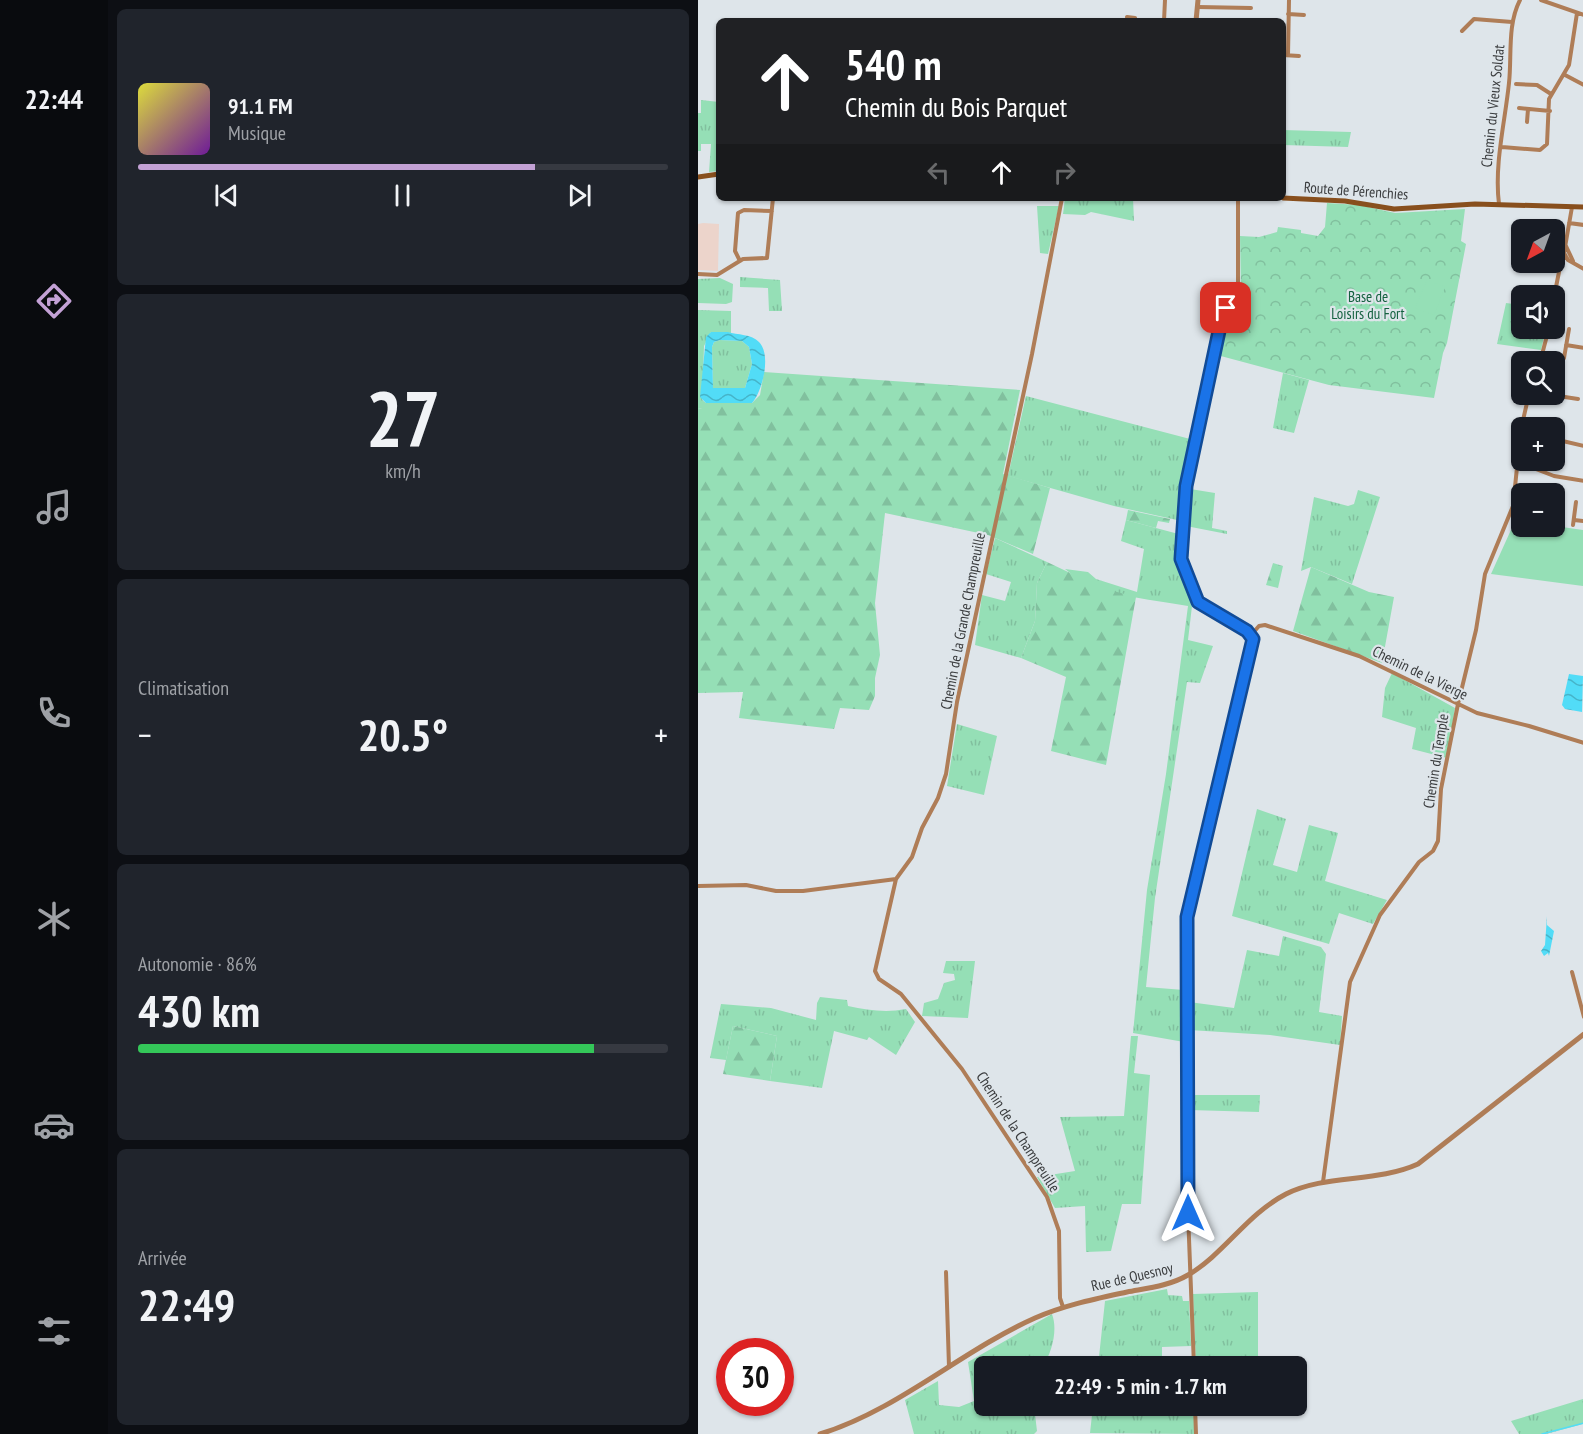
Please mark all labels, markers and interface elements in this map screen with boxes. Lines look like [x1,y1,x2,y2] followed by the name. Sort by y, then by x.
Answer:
[845,37,942,92] text: 540 m
[746,42,824,120] icon: ahead
[1477,44,1508,168] street label: Chemin du Vieux Soldat
[25,82,83,116] text: 22:44
[845,90,1067,124] text: Chemin du Bois Parquet
[228,92,293,120] text: 91.1 FM
[228,120,286,146] text: Musique
[922,156,955,189] icon: left
[985,156,1018,189] icon: ahead
[1048,156,1081,189] icon: right
[1303,177,1409,204] street label: Route de Pérenchies
[210,179,243,212] icon: previous
[386,179,419,212] icon: pause
[563,179,596,212] icon: next
[1511,219,1565,273] north arrow
[1511,219,1565,537] map controls
[33,280,75,322] icon: directions
[1200,282,1251,333] pin
[1511,285,1565,339] button: sound
[1331,287,1405,323] park label: Base de Loisirs du Fort
[1209,291,1242,324] icon: arrive
[1511,351,1565,405] button: search
[366,368,440,469] text: 27
[1511,417,1565,471] button: +
[385,458,421,484] text: km/h
[1511,483,1565,537] button: −
[33,486,75,528] icon: music
[936,531,989,711] street label: Chemin de la Grande Champreuille
[1369,641,1471,704] street label: Chemin de la Vierge
[138,675,229,701] text: Climatisation
[33,692,75,734] icon: phone
[358,705,448,763] text: 20.5°
[1419,712,1452,810] street label: Chemin du Temple
[138,713,152,756] text: −
[654,713,668,756] text: +
[33,898,75,940] icon: climate
[138,951,257,977] text: Autonomie · 86%
[138,981,260,1039] text: 430 km
[972,1068,1065,1196] street label: Chemin de la Champreuille
[33,1104,75,1146] icon: car
[1156,1181,1220,1245] position arrow
[138,1245,187,1271] text: Arrivée
[1089,1258,1175,1295] street label: Rue de Quesnoy
[138,1275,235,1333] text: 22:49
[33,1310,75,1352] icon: filters
[716,1338,794,1416] speed limit sign: 30
[1054,1372,1227,1400] text: 22:49 · 5 min · 1.7 km

